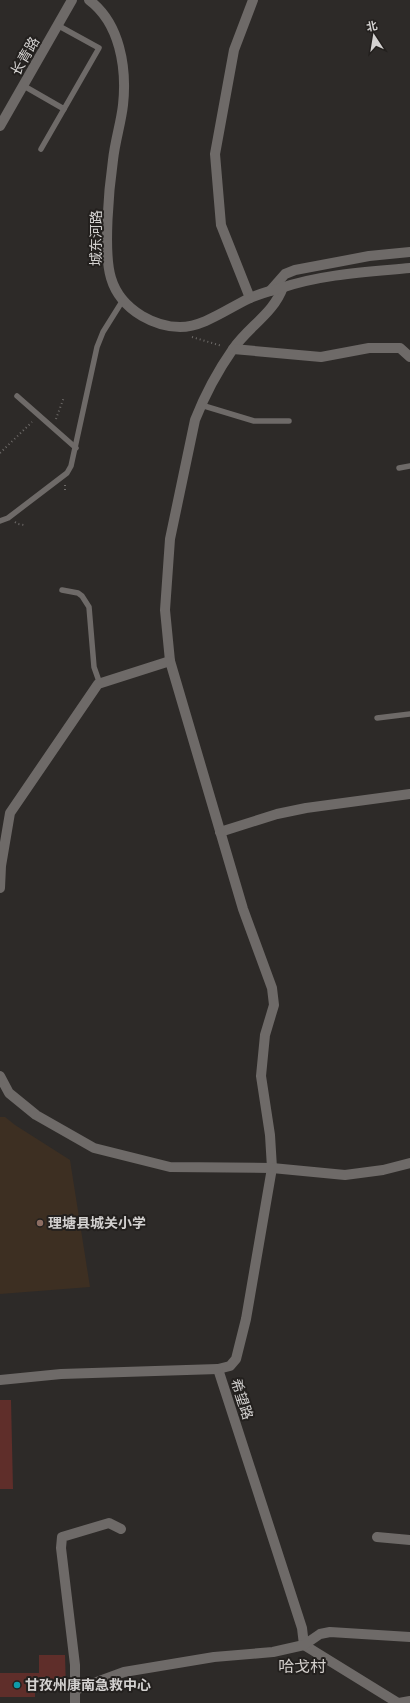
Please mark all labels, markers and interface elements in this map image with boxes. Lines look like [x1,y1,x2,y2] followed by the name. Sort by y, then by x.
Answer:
[354,16,394,56] north arrow
[365,18,379,34] text: 北
[7,33,43,79] street label: 长青路
[87,210,105,266] street label: 城东河路
[48,1214,146,1232] place label: 理塘县城关小学
[35,1218,45,1228] marker: 理塘县城关小学
[227,1376,257,1422] street label: 希望路
[278,1656,326,1676] district label: 哈戈村
[25,1676,151,1694] place label: 甘孜州康南急救中心
[12,1680,22,1690] marker: 甘孜州康南急救中心

